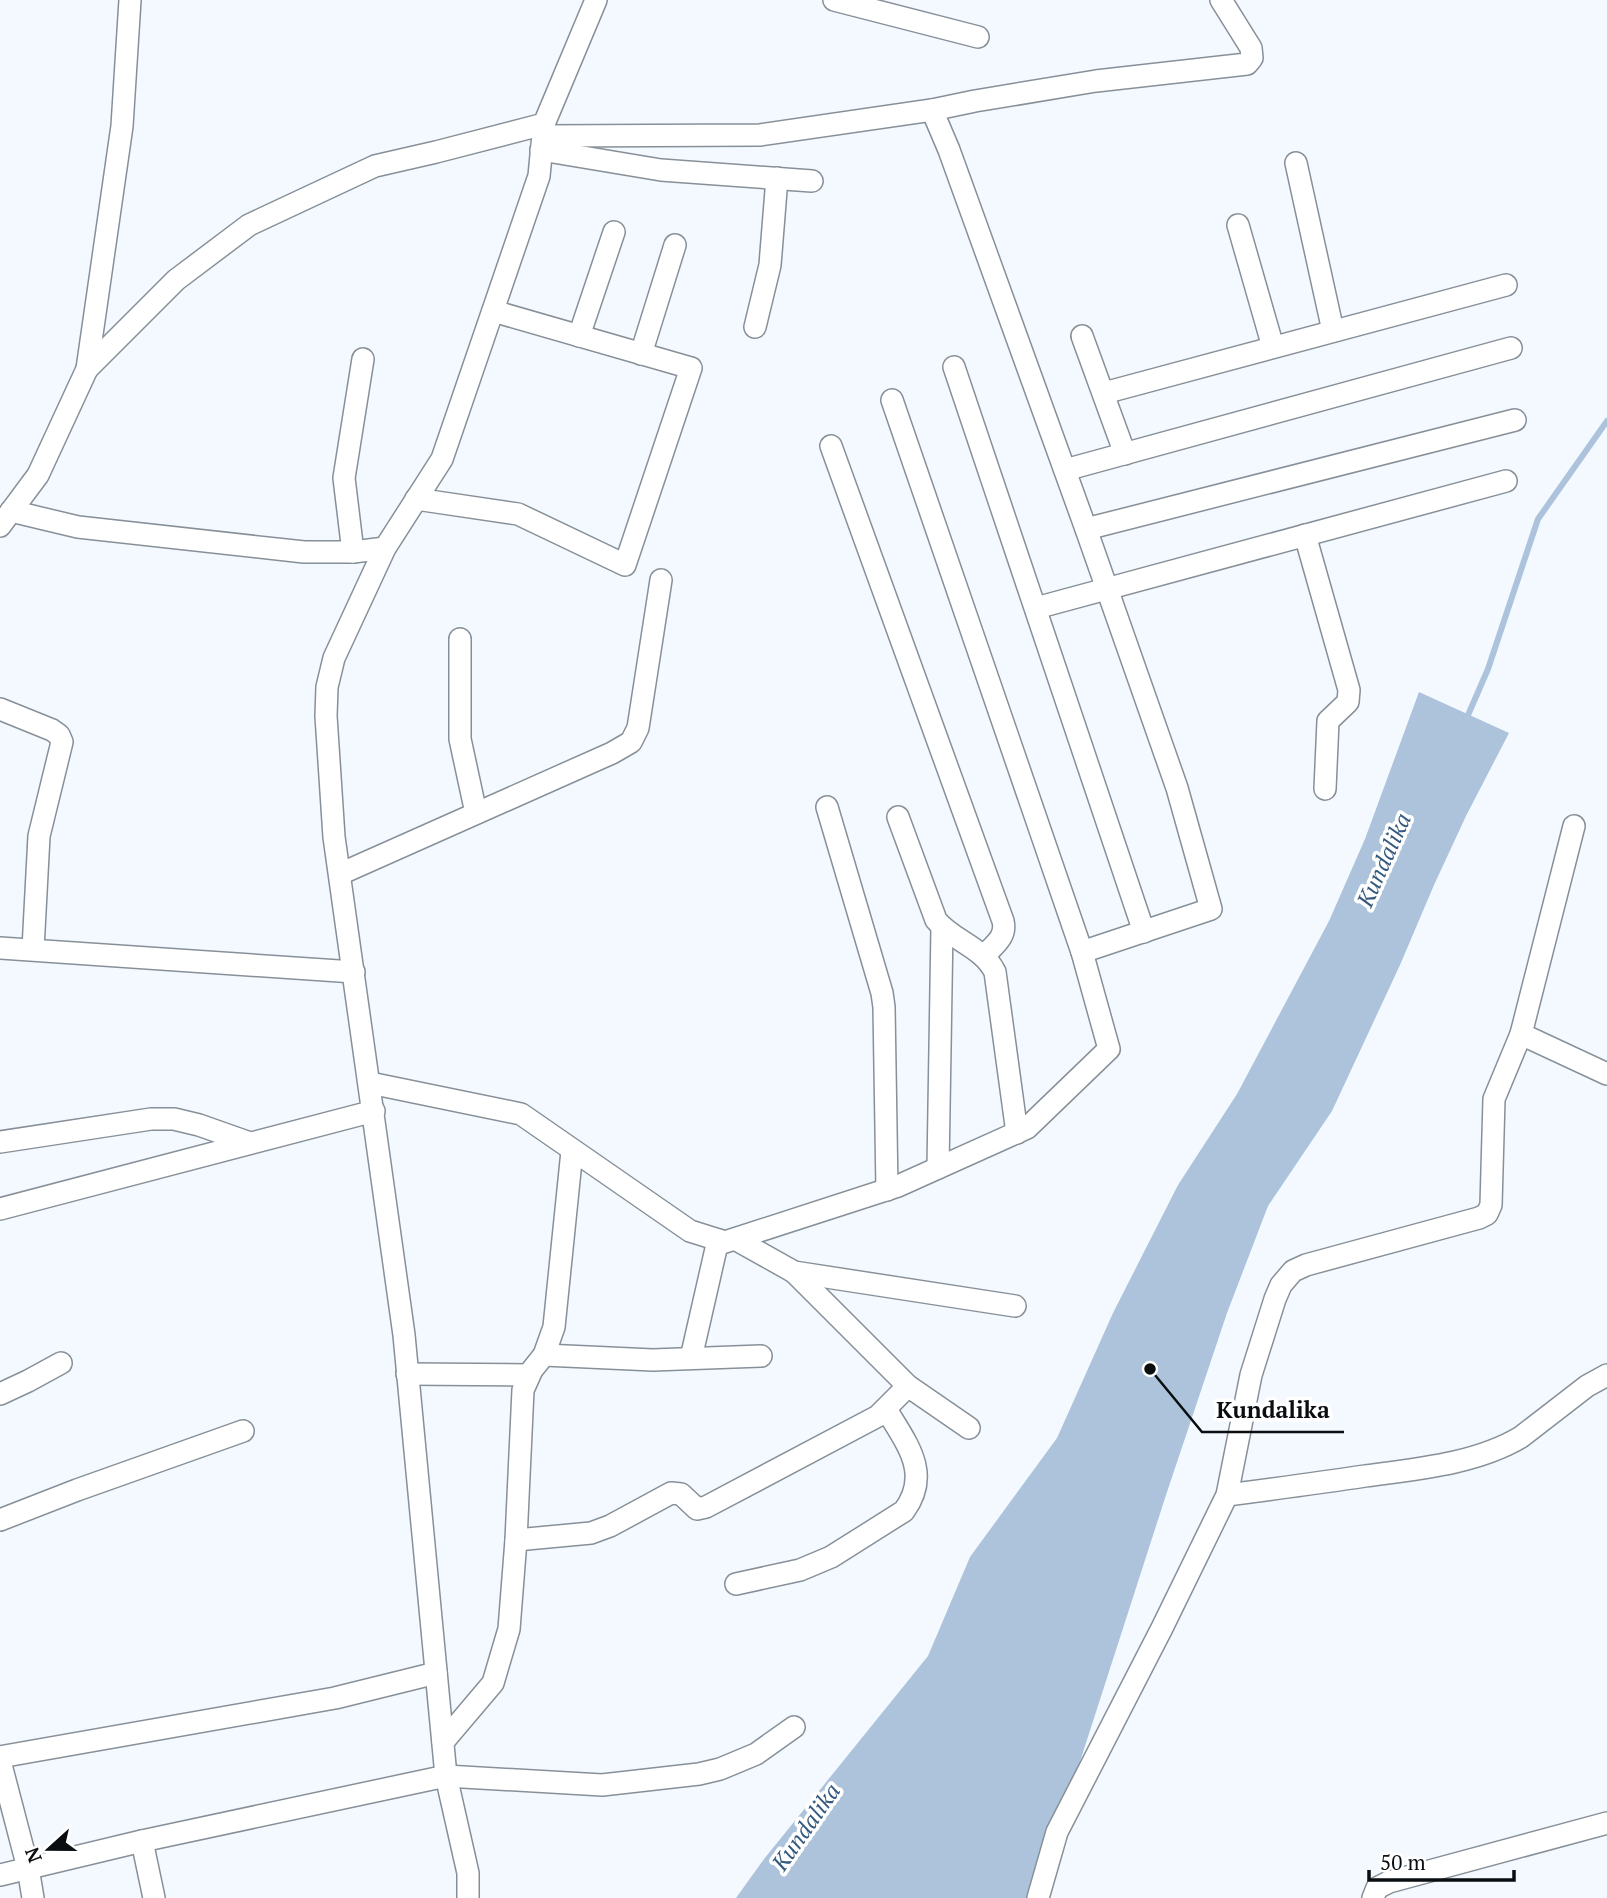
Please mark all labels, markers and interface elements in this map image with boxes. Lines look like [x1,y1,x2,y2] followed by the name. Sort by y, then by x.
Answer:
[1349,808,1418,913] water label: Kundalika
[1202,1388,1344,1432] callout: Kundalika
[1216,1394,1330,1425] text: Kundalika
[764,1777,847,1877] water label: Kundalika
[14,1814,84,1884] north arrow
[1369,1839,1514,1883] scale bar
[18,1844,47,1866] text: N
[1380,1848,1426,1876] text: 50 m

